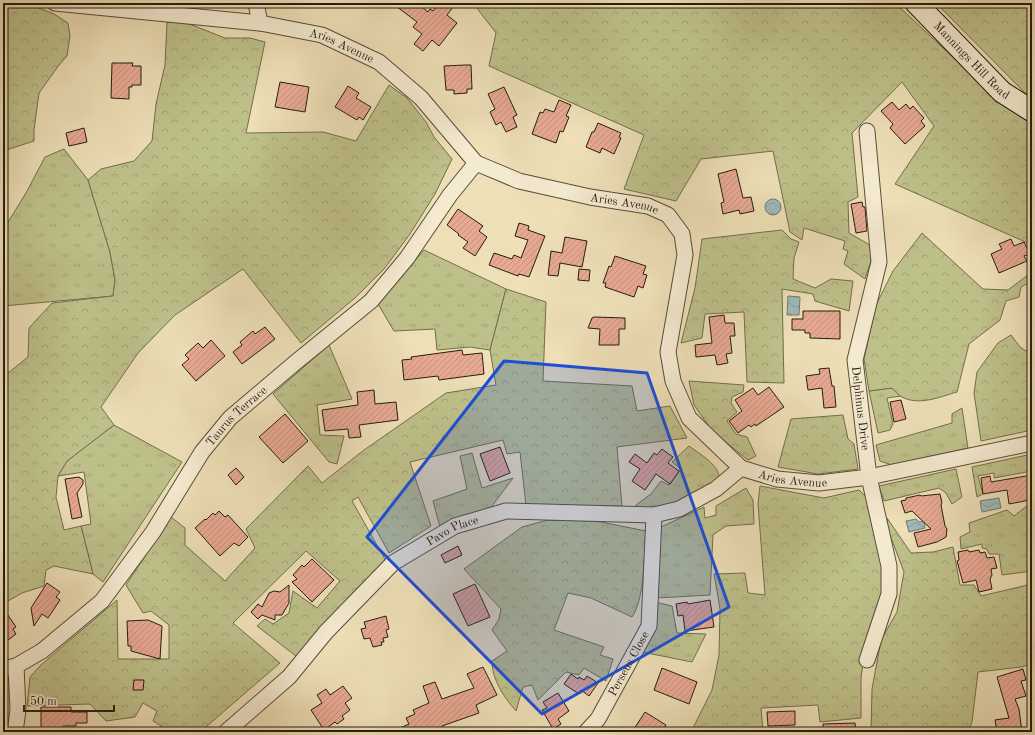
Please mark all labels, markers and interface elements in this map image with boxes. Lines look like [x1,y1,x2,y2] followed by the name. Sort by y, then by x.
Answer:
[931,20,1011,102] street label: Mannings Hill Road
[308,28,376,66] street label: Aries Avenue
[589,192,661,217] street label: Aries Avenue
[849,366,871,451] street label: Delphinus Drive
[204,384,270,449] street label: Taurus Terrace
[756,469,828,490] street label: Aries Avenue
[425,514,480,549] street label: Pavo Place
[607,629,652,698] street label: Perseus Close
[24,687,114,713] scale bar
[30,695,57,708] text: 50 m

